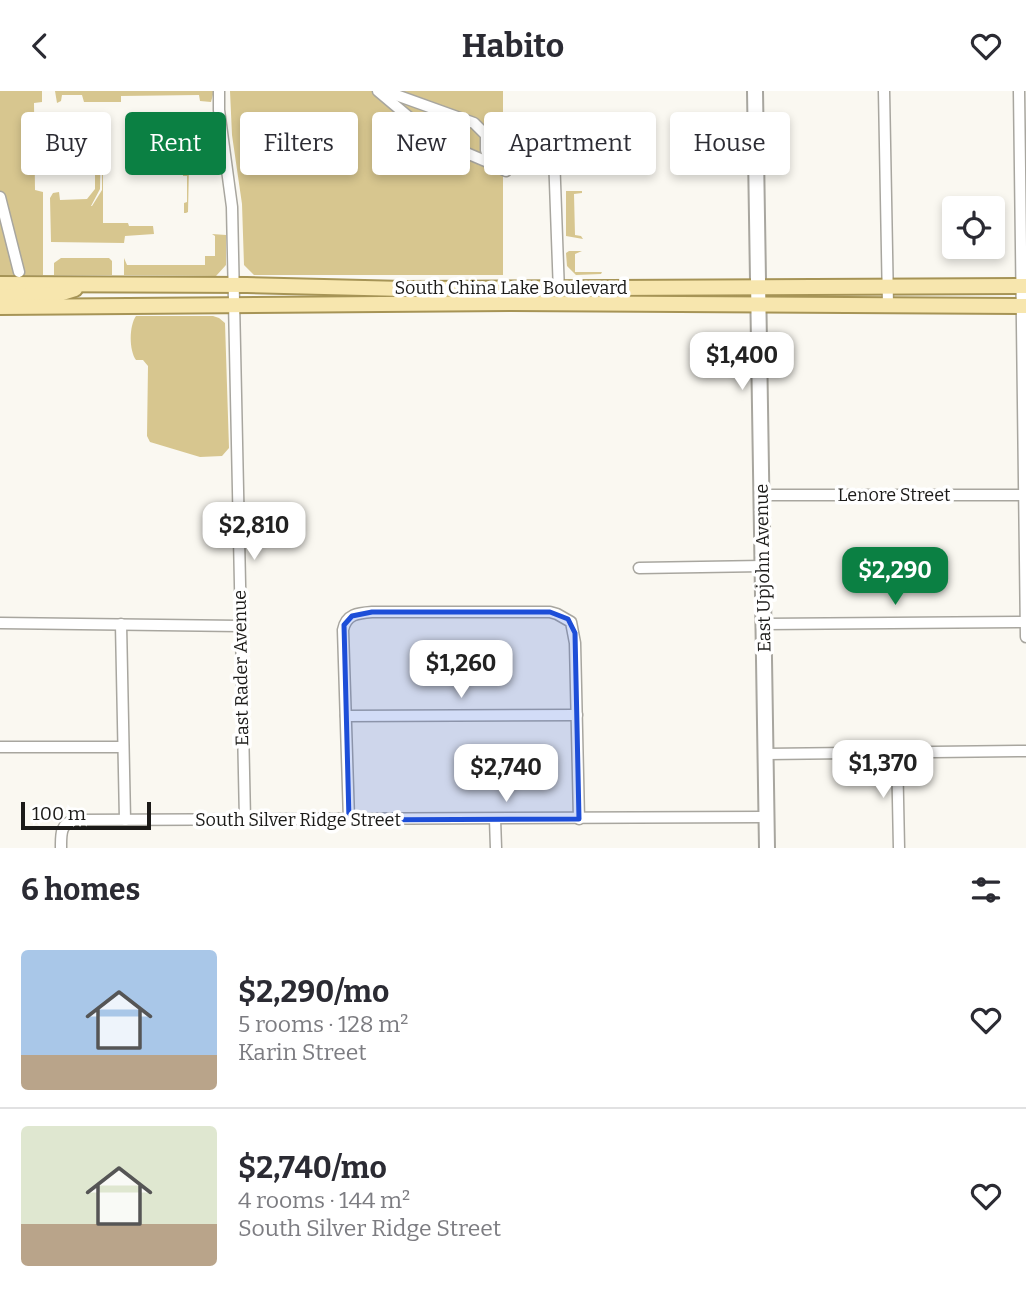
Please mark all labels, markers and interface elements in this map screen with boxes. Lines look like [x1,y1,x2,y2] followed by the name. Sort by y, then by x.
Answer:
[21,27,59,65] icon: back
[462,27,564,65] text: Habito
[967,27,1005,65] icon: heart
[21,112,111,175] chip: Buy
[125,112,226,175] chip: Rent
[240,112,358,175] chip: Filters
[372,112,470,175] chip: New
[484,112,656,175] chip: Apartment
[670,112,790,175] chip: House
[942,196,1005,259] map controls
[942,196,1005,259] button: locate
[394,277,628,299] street label: South China Lake Boulevard
[685,333,799,392] pin: $1,400
[706,341,778,369] text: $1,400
[751,484,775,652] street label: East Upjohn Avenue
[837,484,951,506] street label: Lenore Street
[197,503,311,562] pin: $2,810
[219,511,289,539] text: $2,810
[838,547,952,607] pin: $2,290
[858,556,932,584] text: $2,290
[229,590,253,746] street label: East Rader Avenue
[404,641,518,700] pin: $1,260
[426,649,496,677] text: $1,260
[826,741,940,800] pin: $1,370
[449,745,563,804] pin: $2,740
[848,749,918,777] text: $1,370
[470,753,542,781] text: $2,740
[21,799,150,831] scale bar
[32,802,86,825] text: 100 m
[195,809,401,831] street label: South Silver Ridge Street
[967,871,1005,909] icon: filters
[21,872,140,908] text: 6 homes
[238,974,389,1010] text: $2,290/mo
[77,978,161,1062] icon: home
[967,1001,1005,1039] icon: heart
[238,1010,408,1038] text: 5 rooms · 128 m²
[238,1038,367,1066] text: Karin Street
[238,1150,387,1186] text: $2,740/mo
[77,1154,161,1238] icon: home
[967,1177,1005,1215] icon: heart
[238,1186,410,1214] text: 4 rooms · 144 m²
[238,1214,501,1242] text: South Silver Ridge Street

